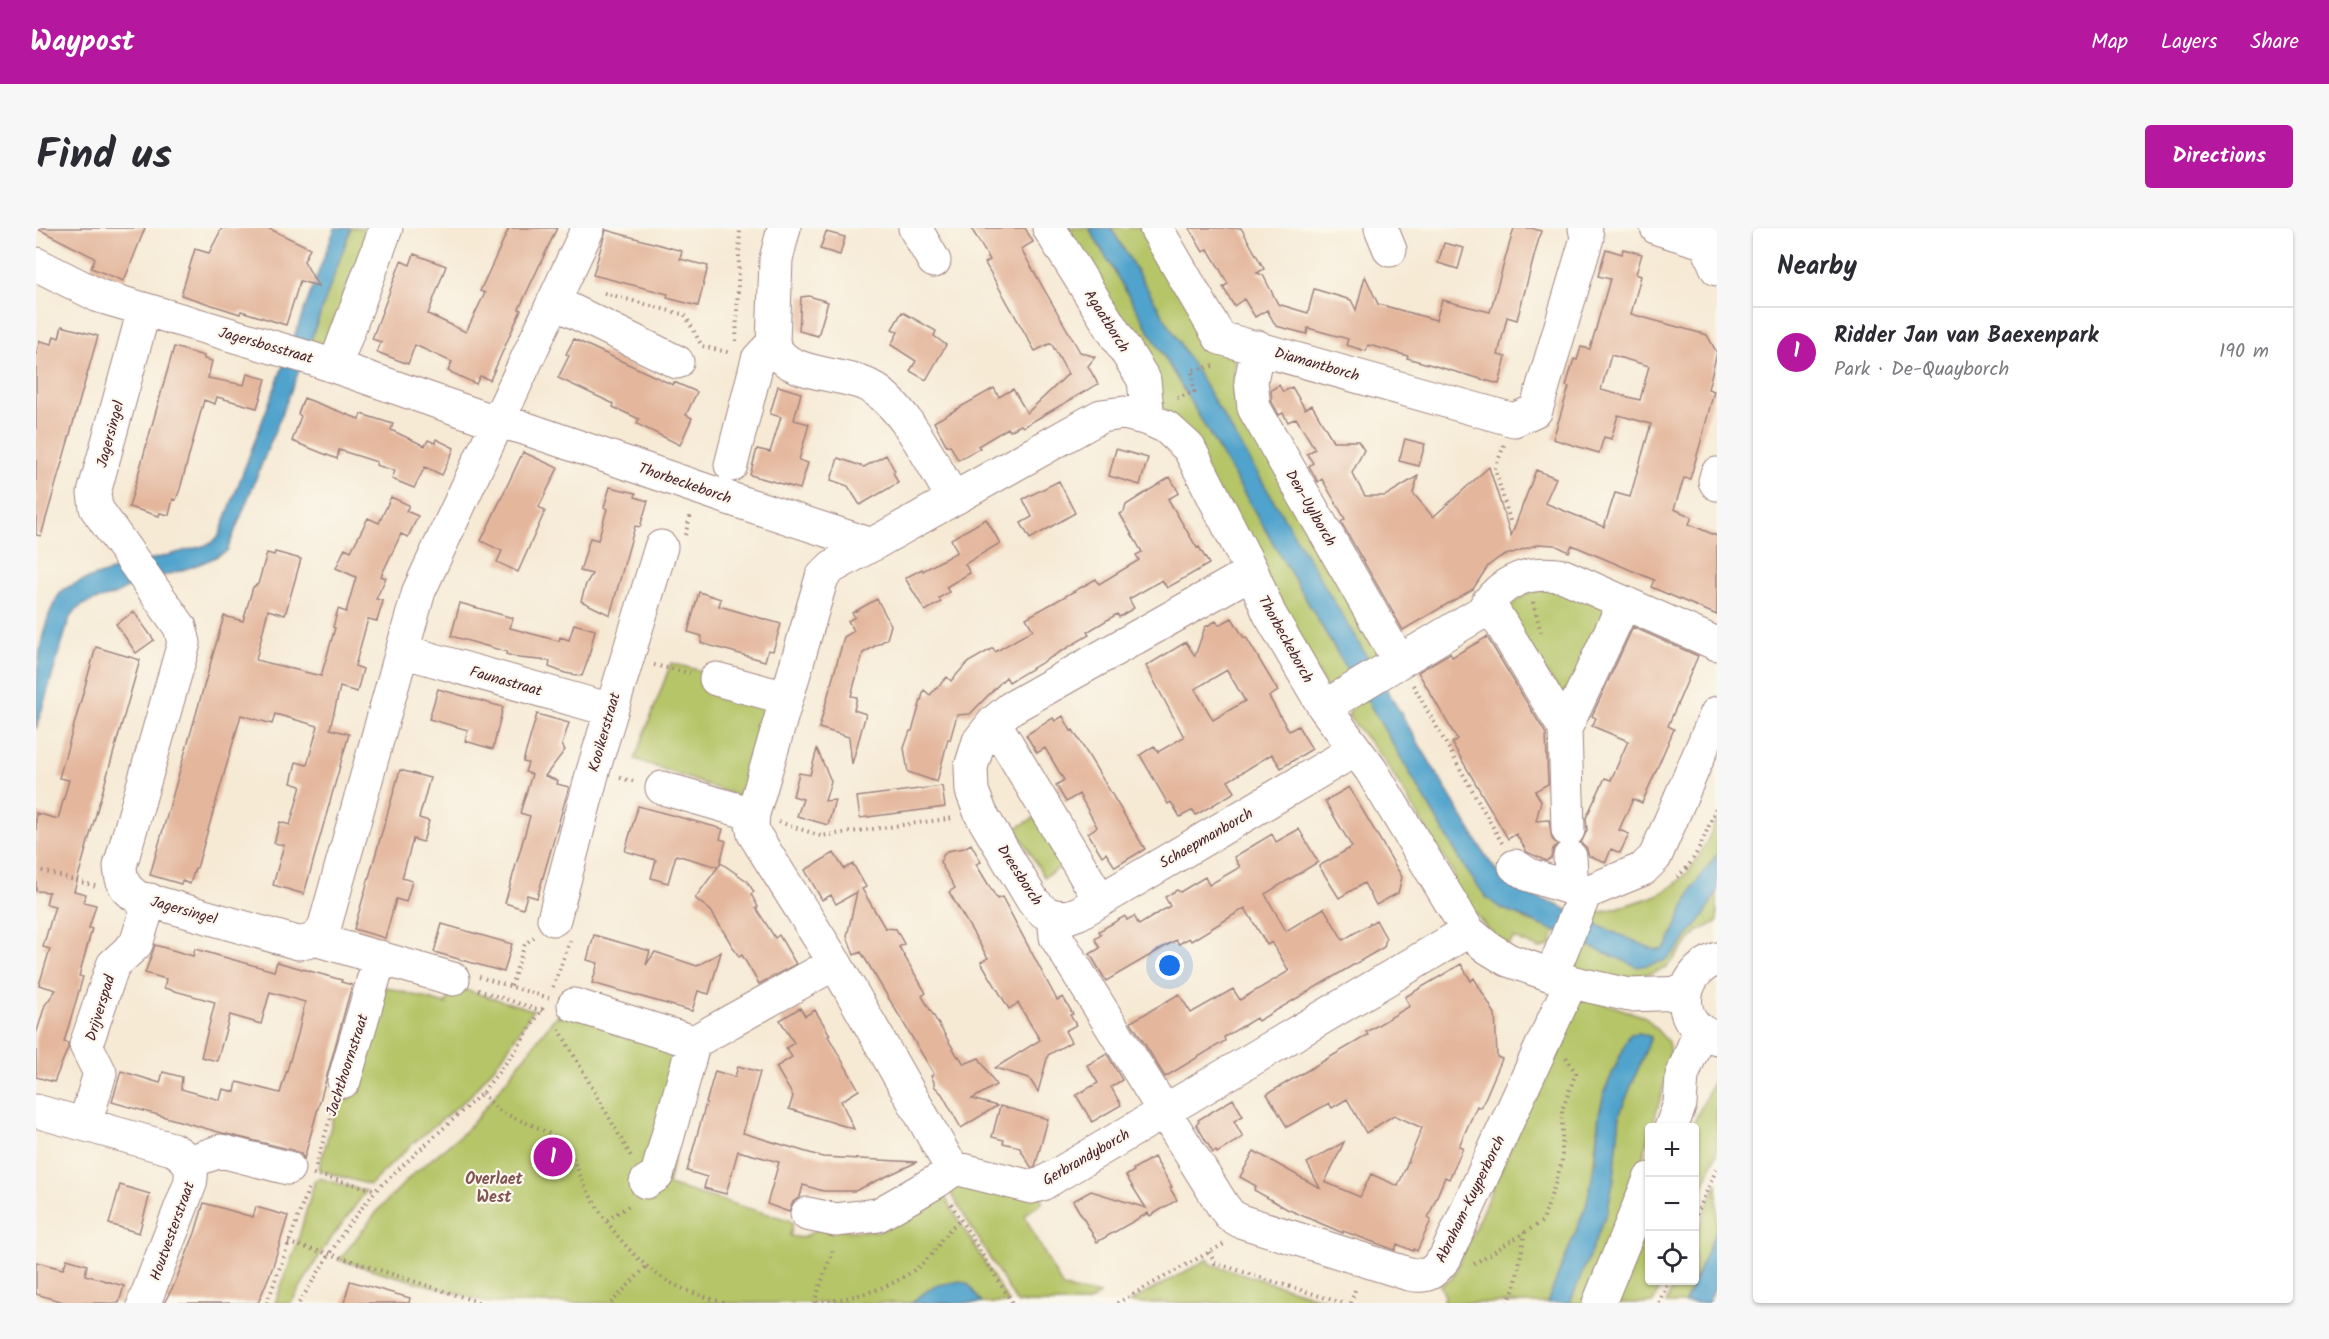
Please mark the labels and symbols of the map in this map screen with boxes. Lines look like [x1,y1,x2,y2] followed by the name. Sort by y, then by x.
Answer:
[1077,285,1135,358] street label: Agaatborch
[216,321,316,371] street label: Jagersbosstraat
[1271,341,1362,389] street label: Diamantborch
[91,398,131,470] street label: Jagersingel
[635,457,735,511] street label: Thorbeckeborch
[1278,466,1342,551] street label: Den-Uylborch
[1251,591,1319,688] street label: Thorbeckeborch
[467,660,545,704] street label: Faunastraat
[582,689,628,775] street label: Kooikerstraat
[1155,802,1258,876] street label: Schaepmanborch
[990,840,1048,911] street label: Dreesborch
[148,890,220,932] street label: Jagersingel
[1155,951,1184,980] your location
[80,972,123,1044] street label: Drijverspad
[320,1011,376,1120] street label: Jachthoornstraat
[1038,1123,1135,1193] street label: Gerbrandyborch
[1430,1132,1512,1267] street label: Abraham-Kuyperborch
[534,1134,572,1180] pin: 1
[465,1167,524,1210] district label: Overlaet West
[144,1178,202,1284] street label: Houtvesterstraat

